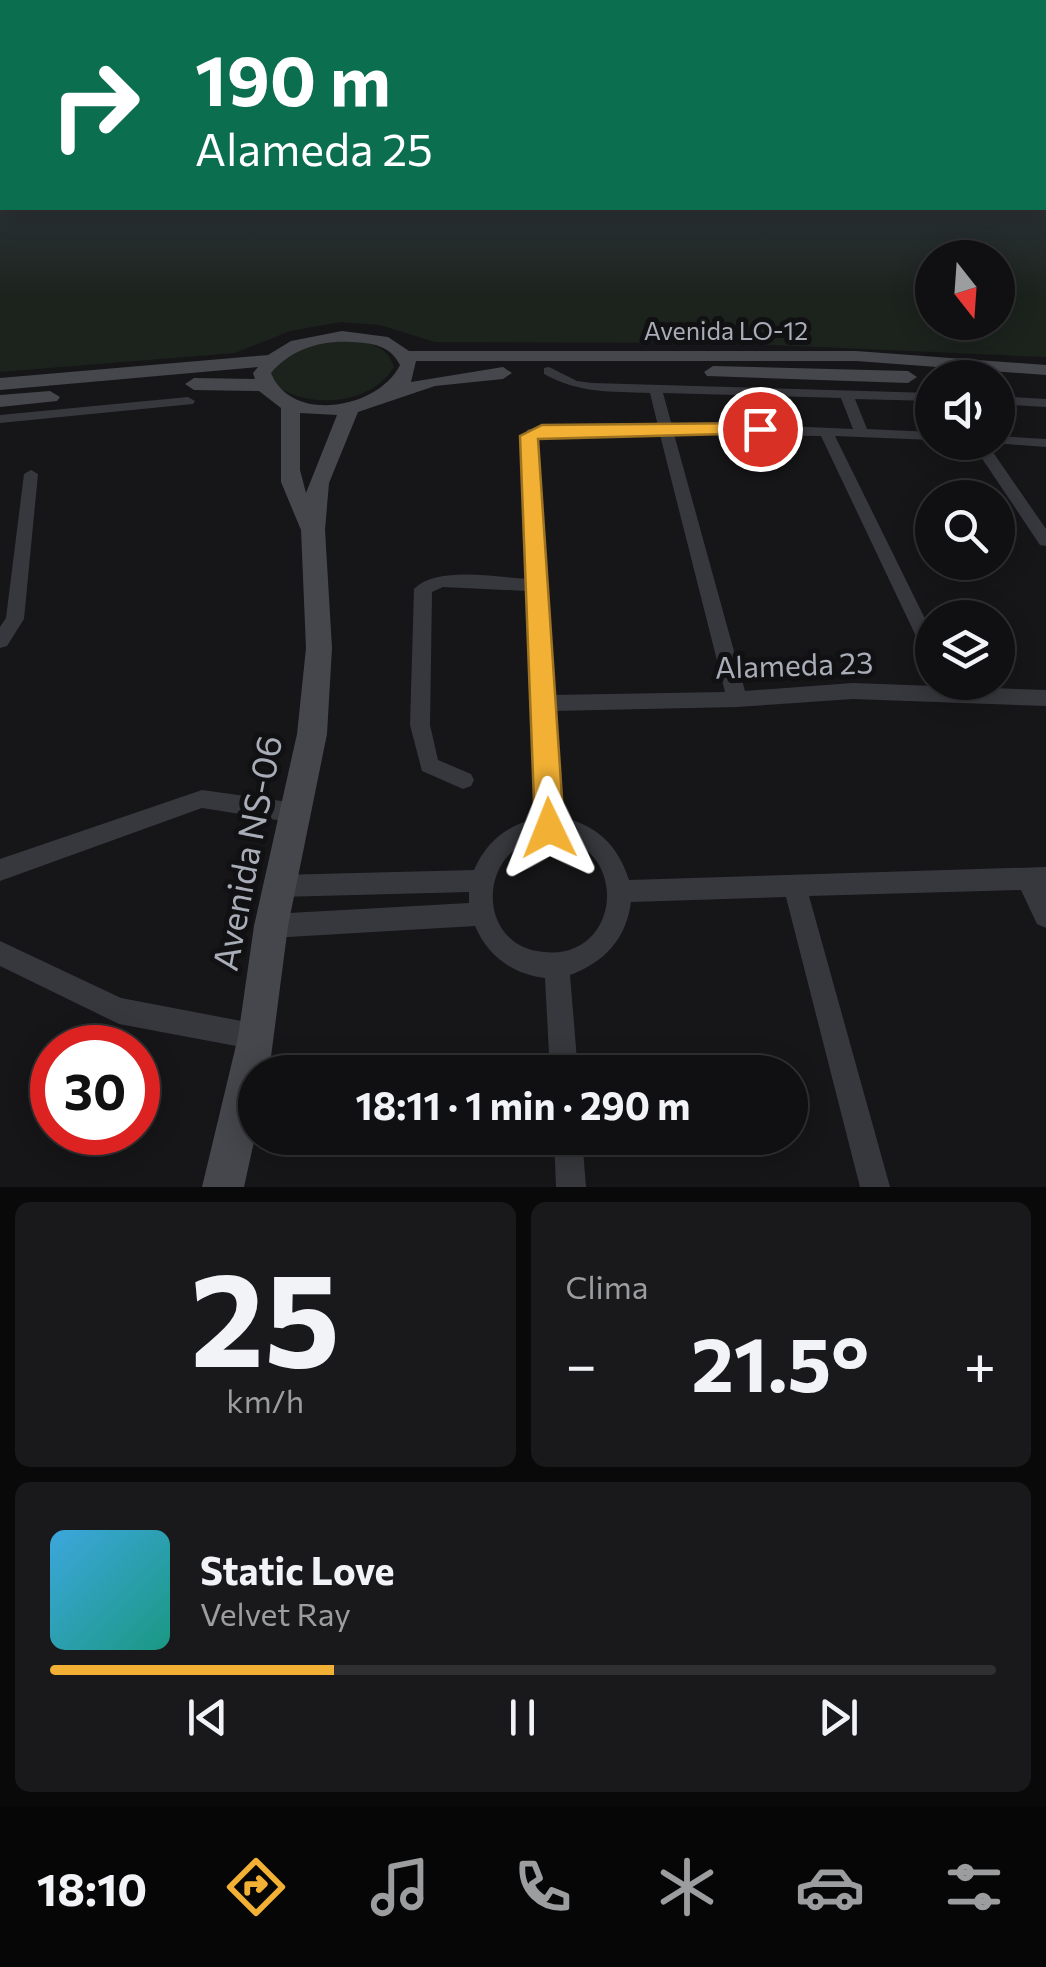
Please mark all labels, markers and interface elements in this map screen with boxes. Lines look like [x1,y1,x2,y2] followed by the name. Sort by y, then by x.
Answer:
[195,35,391,120] text: 190 m
[30,40,160,170] icon: right
[195,120,433,175] text: Alameda 25
[915,240,1015,340] north arrow
[915,240,1015,700] map controls
[644,315,808,345] street label: Avenida LO-12
[915,360,1015,460] button: sound
[718,387,803,472] pin
[733,402,788,457] icon: arrive
[915,480,1015,580] button: search
[915,600,1015,700] button: layers
[714,642,874,685] street label: Alameda 23
[202,731,289,974] street label: Avenida NS-06
[497,776,601,880] position arrow
[30,1025,160,1155] speed limit sign: 30
[356,1081,690,1128] text: 18:11 · 1 min · 290 m
[190,1235,340,1394] text: 25
[566,1266,648,1306] text: Clima
[691,1316,869,1407] text: 21.5°
[566,1329,597,1396] text: −
[964,1329,996,1396] text: +
[226,1380,304,1420] text: km/h
[200,1546,395,1593] text: Static Love
[200,1593,351,1633] text: Velvet Ray
[180,1690,235,1745] icon: previous
[495,1690,550,1745] icon: pause
[811,1690,866,1745] icon: next
[221,1852,291,1922] icon: directions
[365,1852,435,1922] icon: music
[508,1852,578,1922] icon: phone
[652,1852,722,1922] icon: climate
[795,1852,865,1922] icon: car
[939,1852,1009,1922] icon: filters
[37,1860,147,1915] text: 18:10

